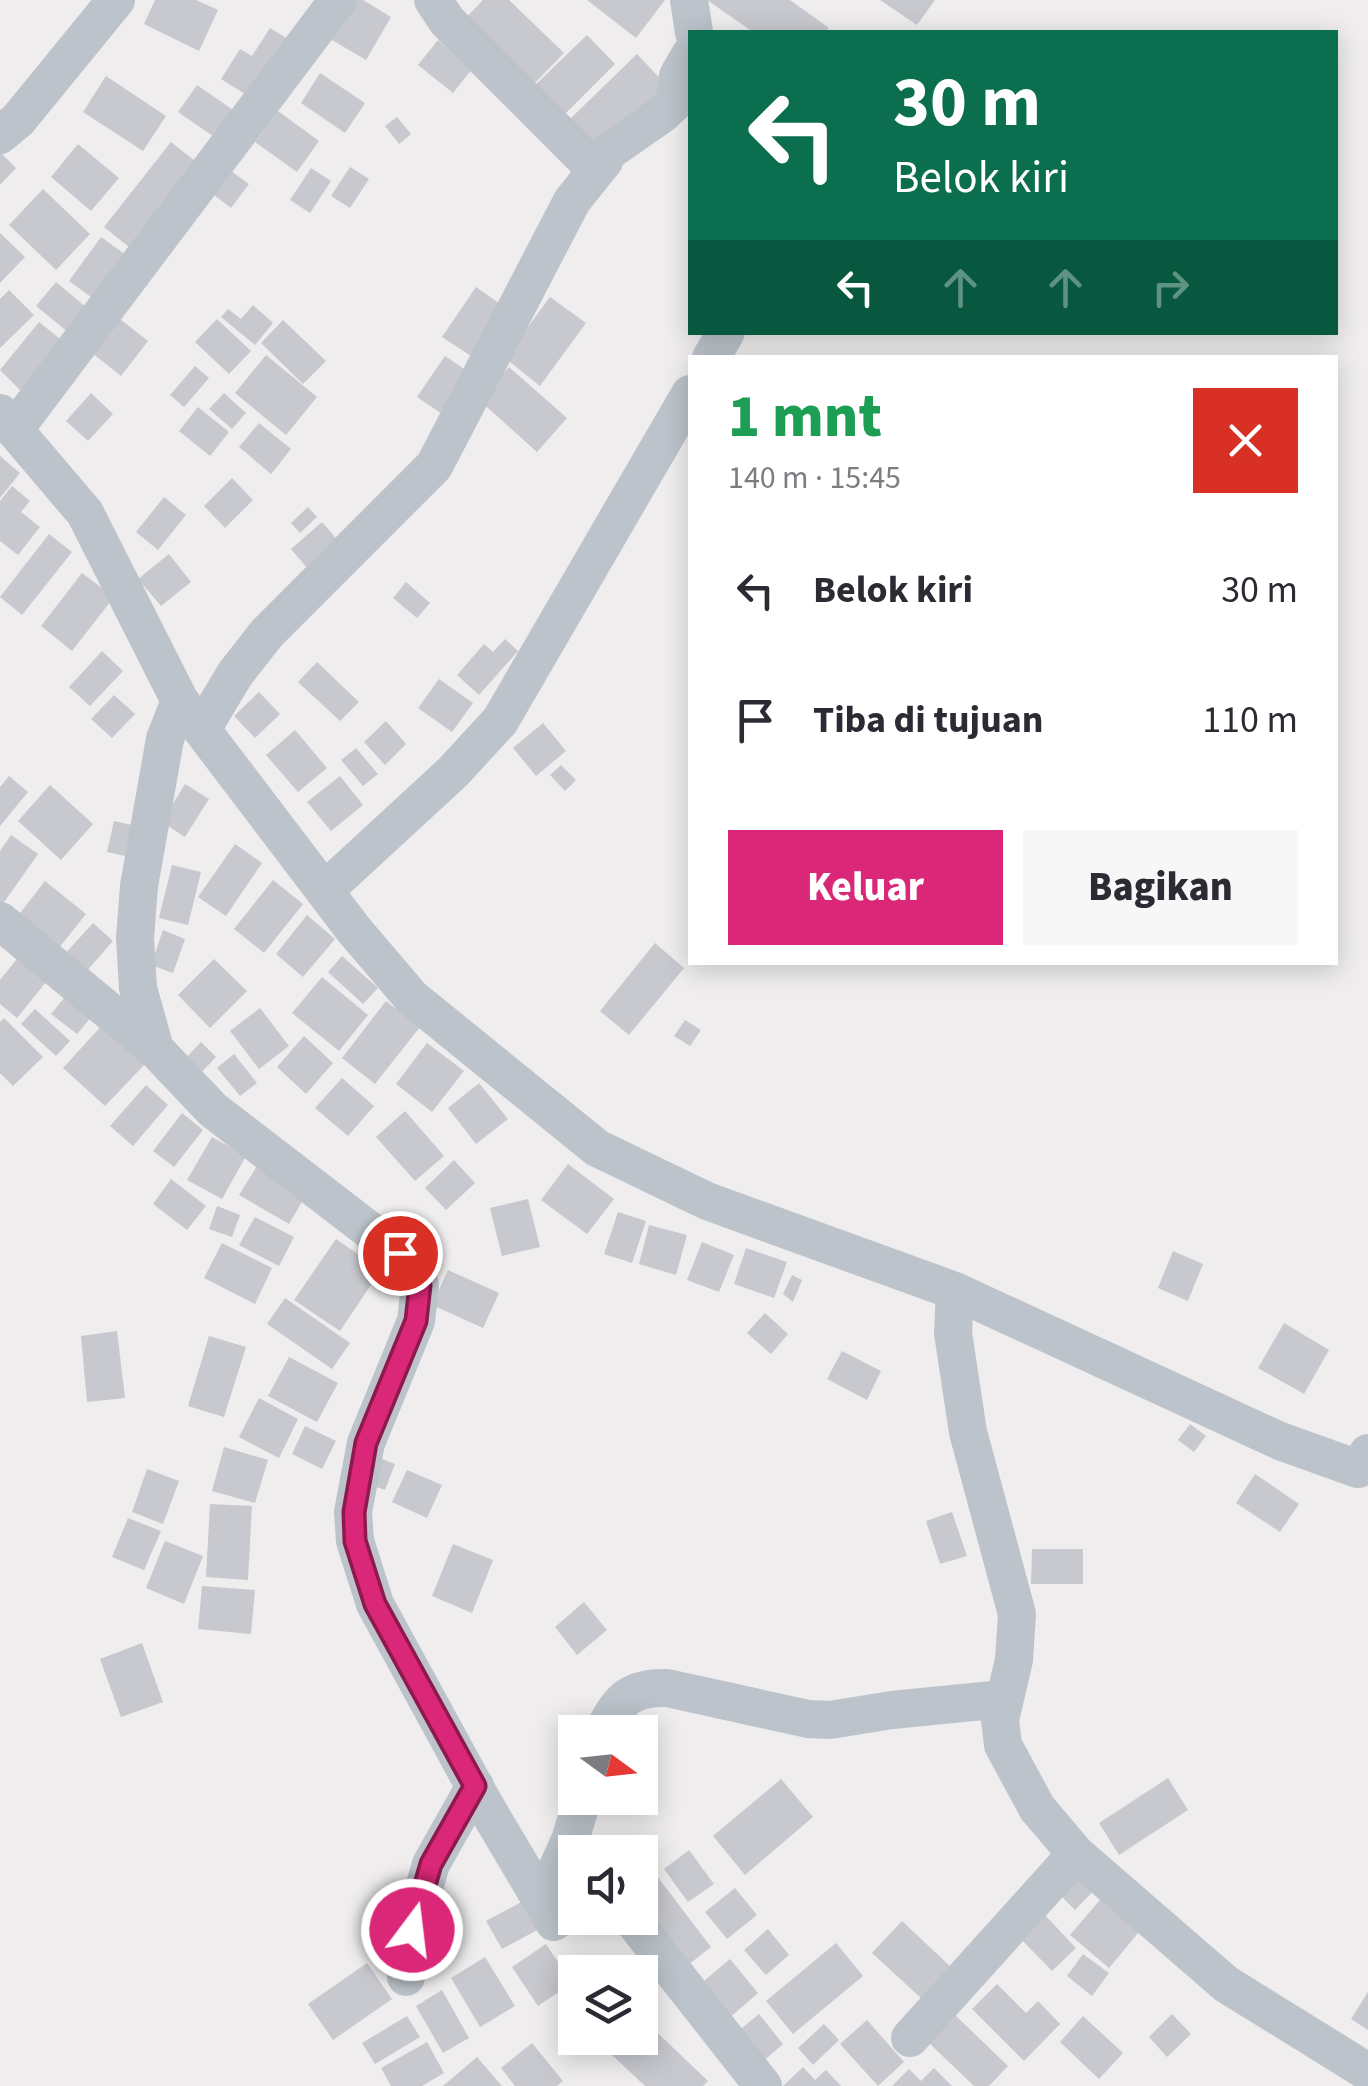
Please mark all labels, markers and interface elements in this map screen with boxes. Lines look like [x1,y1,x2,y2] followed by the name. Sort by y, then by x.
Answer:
[893,53,1041,153] text: 30 m
[728,70,858,200] icon: left
[893,146,1069,210] text: Belok kiri
[828,260,883,315] icon: left
[933,260,988,315] icon: ahead
[1038,260,1093,315] icon: ahead
[1143,260,1198,315] icon: right
[728,375,882,460] text: 1 mnt
[1193,388,1298,493] button: close
[728,455,901,501] text: 140 m · 15:45
[728,563,783,618] icon: left
[813,563,973,617] text: Belok kiri
[1221,563,1298,617] text: 30 m
[728,693,783,748] icon: arrive
[813,693,1044,747] text: Tiba di tujuan
[1202,693,1298,747] text: 110 m
[728,830,1003,945] button: Keluar
[1023,830,1298,945] button: Bagikan
[358,1211,443,1296] pin
[373,1226,428,1281] icon: arrive
[558,1715,658,1815] north arrow
[558,1715,658,2055] map controls
[558,1835,658,1935] button: sound
[360,1878,464,1982] position arrow
[558,1955,658,2055] button: layers

